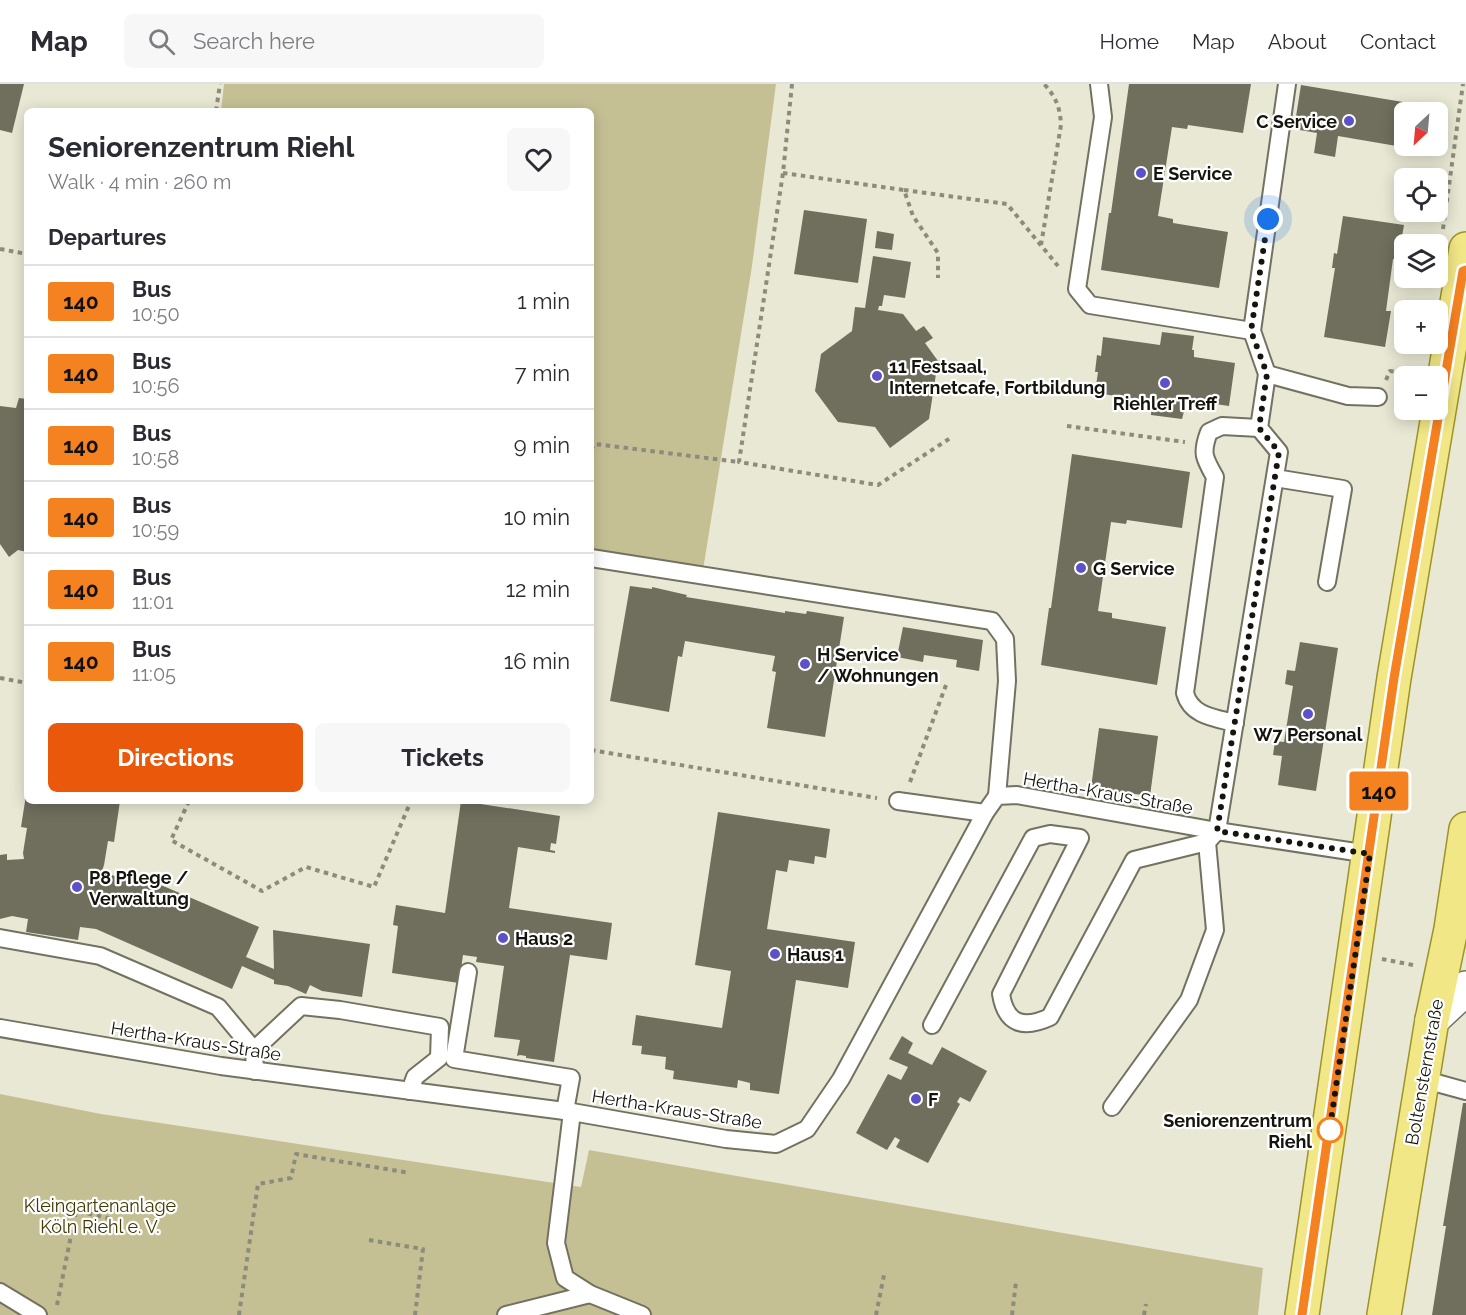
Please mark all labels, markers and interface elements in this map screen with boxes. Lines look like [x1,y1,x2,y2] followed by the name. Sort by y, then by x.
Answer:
[124,14,544,68] search box
[30,25,88,58] text: Map
[145,25,178,58] icon: search
[193,28,315,54] text: Search here
[1100,29,1159,54] text: Home
[1192,29,1235,54] text: Map
[1268,29,1327,54] text: About
[1360,29,1436,54] text: Contact
[1394,102,1448,156] north arrow
[1394,102,1448,420] map controls
[1256,111,1337,132] place label: C Service
[1342,114,1356,128] marker: C Service
[507,128,570,191] button: heart
[48,131,354,164] text: Seniorenzentrum Riehl
[1153,163,1232,184] place label: E Service
[1134,166,1148,180] marker: E Service
[1394,168,1448,222] button: locate
[48,170,231,194] text: Walk · 4 min · 260 m
[1253,204,1283,234] your location
[48,224,166,250] text: Departures
[1394,234,1448,288] button: layers
[132,276,171,302] text: Bus
[517,288,570,314] text: 1 min
[63,289,99,314] text: 140
[1394,300,1448,354] button: +
[132,302,180,326] text: 10:50
[132,348,171,374] text: Bus
[889,356,1105,398] place label: 11 Festsaal, Internetcafe, Fortbildung
[515,360,570,386] text: 7 min
[63,361,99,386] text: 140
[1394,366,1448,420] button: −
[870,369,884,383] marker: 11 Festsaal, Internetcafe, Fortbildung
[132,374,180,398] text: 10:56
[1158,376,1172,390] marker: Riehler Treff
[1113,393,1218,414] place label: Riehler Treff
[132,420,171,446] text: Bus
[514,432,570,458] text: 9 min
[63,433,99,458] text: 140
[132,446,179,470] text: 10:58
[132,492,171,518] text: Bus
[504,504,570,530] text: 10 min
[63,505,99,530] text: 140
[132,518,179,542] text: 10:59
[1093,558,1175,579] place label: G Service
[1074,561,1088,575] marker: G Service
[132,564,171,590] text: Bus
[506,576,570,602] text: 12 min
[63,577,99,602] text: 140
[132,590,174,614] text: 11:01
[132,636,171,662] text: Bus
[817,644,939,686] place label: H Service / Wohnungen
[504,648,570,674] text: 16 min
[63,649,99,674] text: 140
[798,657,812,671] marker: H Service / Wohnungen
[132,662,176,686] text: 11:05
[1301,707,1315,721] marker: W7 Personal
[48,723,303,792] button: Directions
[315,723,570,792] button: Tickets
[1254,724,1363,745] place label: W7 Personal
[1021,768,1195,818] street label: Hertha-Kraus-Straße
[1344,772,1414,810] line badge: 140
[1361,779,1397,804] text: 140
[89,867,189,909] place label: P8 Pflege / Verwaltung
[70,880,84,894] marker: P8 Pflege / Verwaltung
[515,928,573,949] place label: Haus 2
[496,931,510,945] marker: Haus 2
[787,944,844,965] place label: Haus 1
[768,947,782,961] marker: Haus 1
[1401,997,1447,1147] street label: Boltensternstraße
[109,1017,283,1065] street label: Hertha-Kraus-Straße
[590,1085,764,1133] street label: Hertha-Kraus-Straße
[928,1089,938,1110] place label: F
[909,1092,923,1106] marker: F
[1163,1110,1312,1152] place label: Seniorenzentrum Riehl
[1317,1117,1343,1143] marker: Seniorenzentrum Riehl
[24,1195,177,1237] park label: Kleingartenanlage Köln Riehl e. V.

